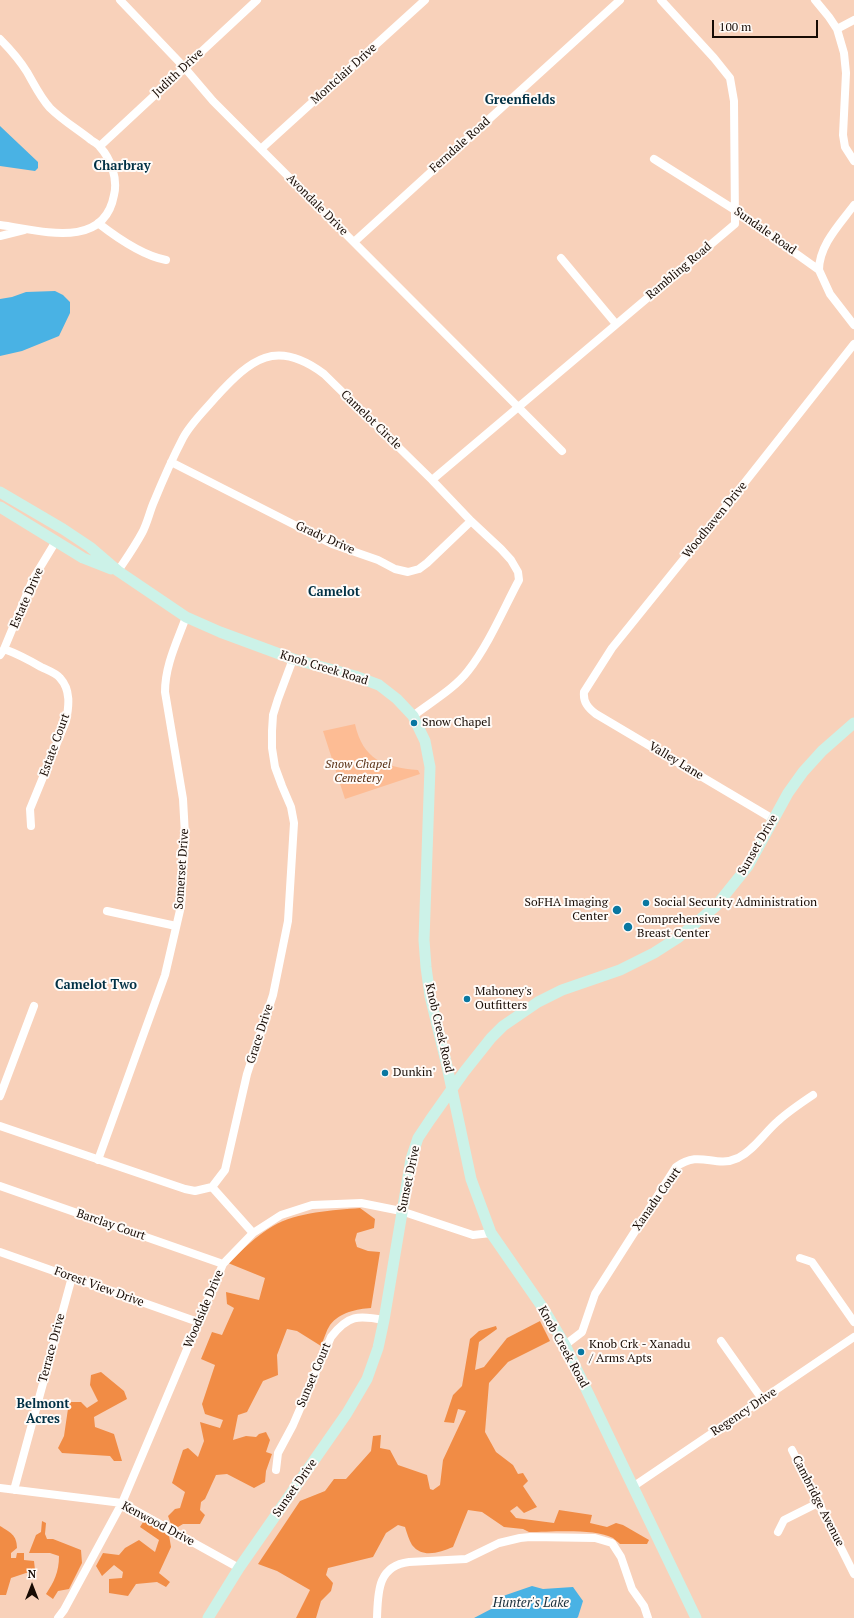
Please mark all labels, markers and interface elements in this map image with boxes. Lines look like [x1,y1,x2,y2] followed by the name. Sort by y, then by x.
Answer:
[714,12,820,38] scale bar
[719,19,751,34] text: 100 m
[308,41,380,107] street label: Montclair Drive
[150,46,206,100] street label: Judith Drive
[485,92,555,108] district label: Greenfields
[427,114,493,176] street label: Ferndale Road
[94,158,150,174] district label: Charbray
[283,171,351,239] street label: Avondale Drive
[731,204,799,258] street label: Sundale Road
[643,239,715,303] street label: Rambling Road
[338,387,404,453] street label: Camelot Circle
[680,479,750,561] street label: Woodhaven Drive
[293,519,357,557] street label: Grady Drive
[7,566,47,630] street label: Estate Drive
[308,584,360,600] district label: Camelot
[278,648,370,688] street label: Knob Creek Road
[37,711,73,779] street label: Estate Court
[422,716,491,730] place label: Snow Chapel
[409,718,419,728] marker: Snow Chapel
[646,739,706,783] street label: Valley Lane
[325,758,391,786] park label: Snow Chapel Cemetery
[735,812,781,878] street label: Sunset Drive
[172,828,192,910] street label: Somerset Drive
[525,896,608,924] place label: SoFHA Imaging Center
[654,896,817,910] place label: Social Security Administration
[641,898,651,908] marker: Social Security Administration
[611,904,623,916] marker: SoFHA Imaging Center
[637,913,720,941] place label: Comprehensive Breast Center
[622,921,634,933] marker: Comprehensive Breast Center
[55,977,137,993] district label: Camelot Two
[422,982,456,1074] street label: Knob Creek Road
[475,985,532,1013] place label: Mahoney's Outfitters
[462,994,472,1004] marker: Mahoney's Outfitters
[244,1002,276,1066] street label: Grace Drive
[393,1066,435,1080] place label: Dunkin'
[380,1068,390,1078] marker: Dunkin'
[395,1144,423,1214] street label: Sunset Drive
[630,1165,684,1233] street label: Xanadu Court
[74,1206,148,1244] street label: Barclay Court
[52,1264,146,1310] street label: Forest View Drive
[181,1268,227,1350] street label: Woodside Drive
[535,1304,591,1390] street label: Knob Creek Road
[36,1312,68,1384] street label: Terrace Drive
[589,1338,690,1366] place label: Knob Crk - Xanadu / Arms Apts
[294,1340,334,1410] street label: Sunset Court
[576,1347,586,1357] marker: Knob Crk - Xanadu / Arms Apts
[708,1385,780,1439] street label: Regency Drive
[16,1396,70,1427] district label: Belmont Acres
[789,1453,847,1549] street label: Cambridge Avenue
[270,1456,320,1520] street label: Sunset Drive
[119,1499,197,1549] street label: Kenwood Drive
[12,1566,52,1606] north arrow
[28,1567,36,1581] text: N
[493,1595,569,1611] water label: Hunter's Lake

